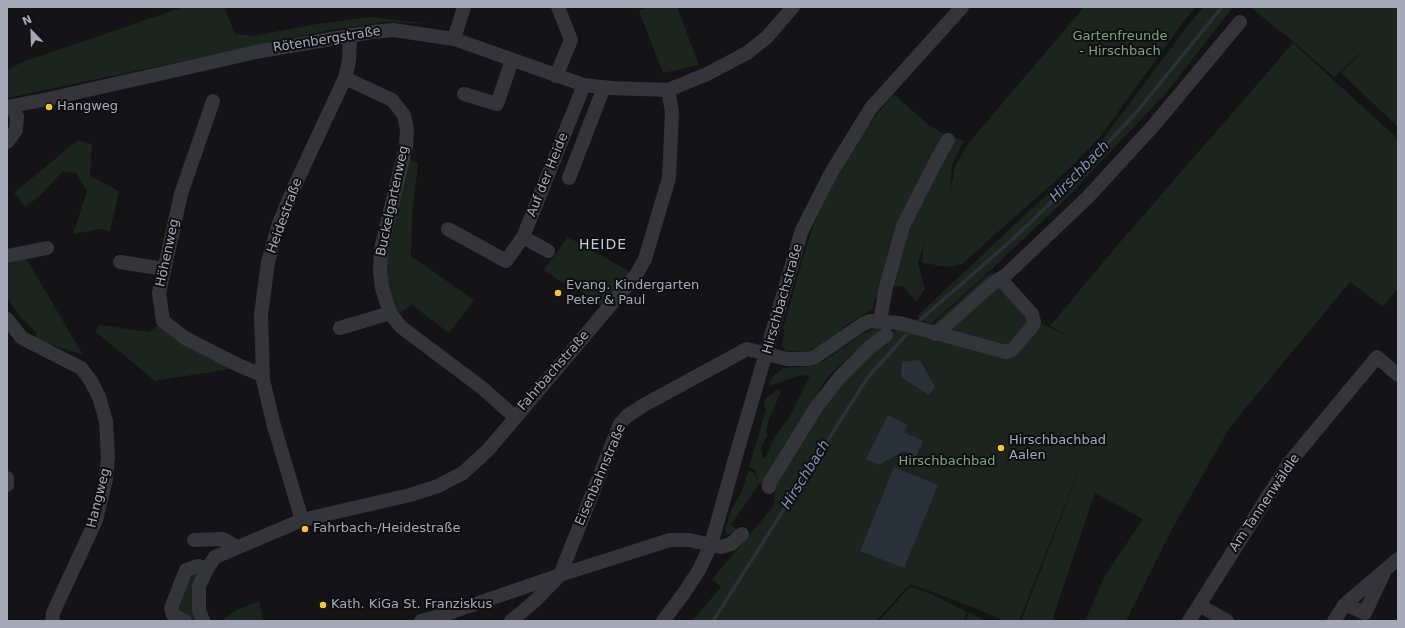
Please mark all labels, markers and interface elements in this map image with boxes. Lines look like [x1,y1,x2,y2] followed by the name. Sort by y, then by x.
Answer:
[12,12,52,52] north arrow
[20,13,34,28] text: N
[272,24,382,56] street label: Rötenbergstraße
[1072,29,1168,60] park label: Gartenfreunde - Hirschbach
[57,99,118,115] place label: Hangweg
[44,102,54,112] marker: Hangweg
[524,131,572,219] street label: Auf der Heide
[1047,138,1113,206] water label: Hirschbach
[374,144,412,258] street label: Buckelgartenweg
[264,176,306,256] street label: Heidestraße
[153,218,183,288] street label: Höhenweg
[579,237,627,253] district label: HEIDE
[760,242,806,356] street label: Hirschbachstraße
[566,278,699,309] place label: Evang. Kindergarten Peter & Paul
[553,288,563,298] marker: Evang. Kindergarten Peter & Paul
[515,328,593,414] street label: Fahrbachstraße
[573,422,629,528] street label: Eisenbahnstraße
[1009,433,1106,464] place label: Hirschbachbad Aalen
[778,437,834,513] water label: Hirschbach
[996,443,1006,453] marker: Hirschbachbad Aalen
[1227,451,1303,555] street label: Am Tannenwäldle
[899,454,995,470] park label: Hirschbachbad
[84,466,114,530] street label: Hangweg
[313,521,461,537] place label: Fahrbach-/Heidestraße
[300,524,310,534] marker: Fahrbach-/Heidestraße
[331,597,492,613] place label: Kath. KiGa St. Franziskus
[318,600,328,610] marker: Kath. KiGa St. Franziskus

